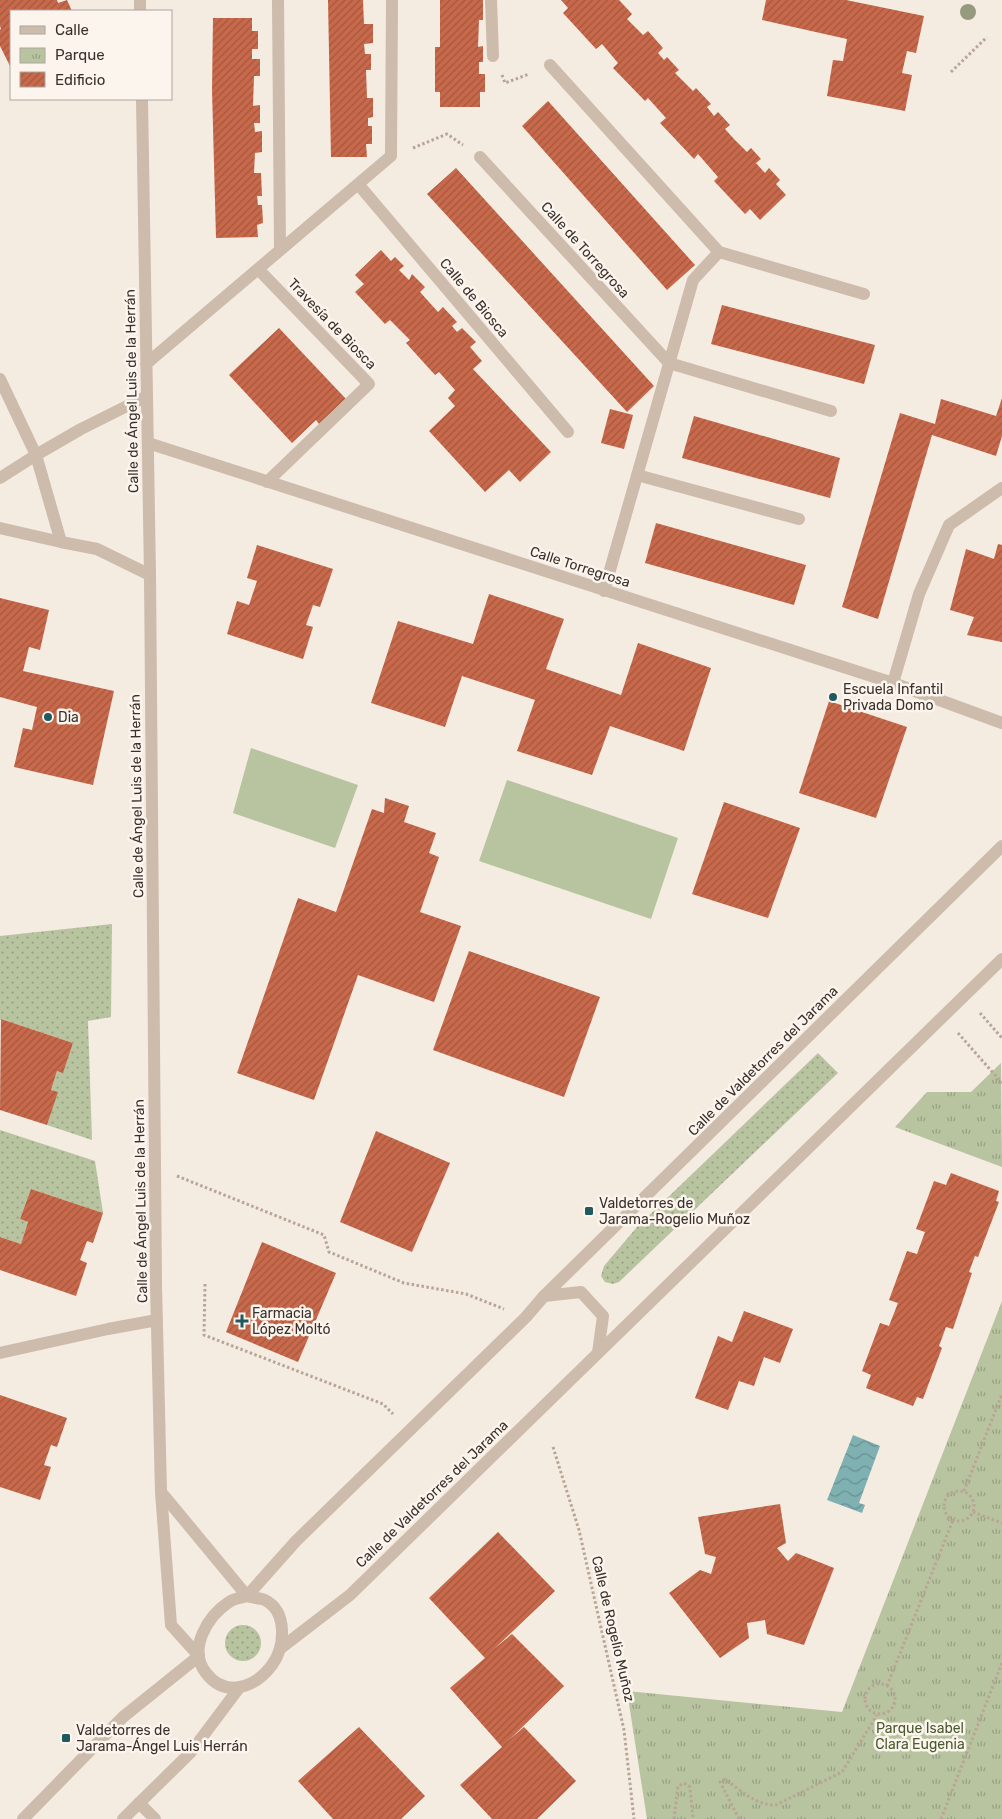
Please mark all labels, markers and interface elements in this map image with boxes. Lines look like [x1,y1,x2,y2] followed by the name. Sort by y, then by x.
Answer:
[10,10,172,100] legend
[55,21,89,39] text: Calle
[55,46,105,64] text: Parque
[55,71,105,89] text: Edificio
[537,198,633,302] street label: Calle de Torregrosa
[436,255,512,341] street label: Calle de Biosca
[284,275,380,373] street label: Travesía de Biosca
[121,289,142,493] street label: Calle de Ángel Luis de la Herrán
[528,543,632,591] street label: Calle Torregrosa
[843,681,943,714] place label: Escuela Infantil Privada Domo
[827,691,839,703] marker: Escuela Infantil Privada Domo
[126,694,147,898] street label: Calle de Ángel Luis de la Herrán
[58,709,79,726] place label: Dia
[42,711,54,723] marker: Dia
[684,982,842,1140] street label: Calle de Valdetorres del Jarama
[130,1099,151,1303] street label: Calle de Ángel Luis de la Herrán
[599,1195,750,1228] place label: Valdetorres de Jarama-Rogelio Muñoz
[583,1205,595,1217] marker: Valdetorres de Jarama-Rogelio Muñoz
[252,1305,331,1338] place label: Farmacia López Moltó
[236,1315,248,1327] marker: Farmacia López Moltó
[352,1417,512,1571] street label: Calle de Valdetorres del Jarama
[588,1554,638,1704] street label: Calle de Rogelio Muñoz
[875,1720,965,1753] park label: Parque Isabel Clara Eugenia
[76,1722,248,1755] place label: Valdetorres de Jarama-Ángel Luis Herrán
[60,1732,72,1744] marker: Valdetorres de Jarama-Ángel Luis Herrán

